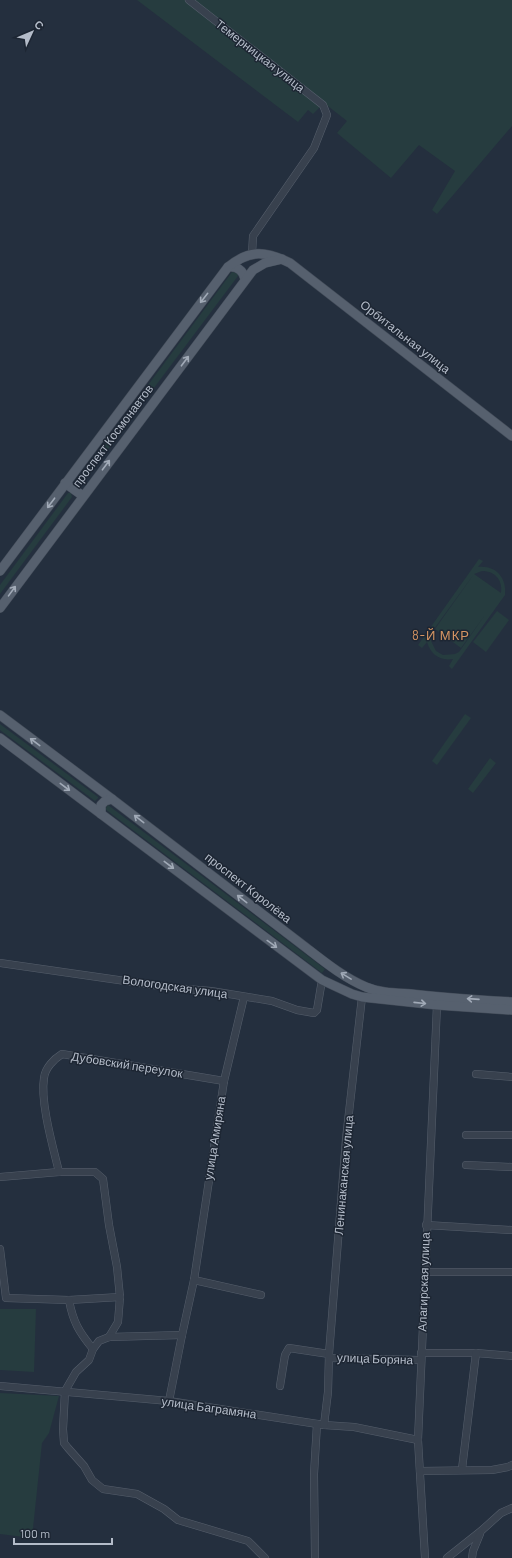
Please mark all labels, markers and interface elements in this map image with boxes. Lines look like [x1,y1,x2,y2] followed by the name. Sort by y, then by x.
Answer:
[12,12,52,52] north arrow
[213,16,308,95] street label: Темерницкая улица
[32,17,47,32] text: С
[200,292,208,303] one-way arrow
[357,297,454,377] street label: Орбитальная улица
[180,356,189,367] one-way arrow
[69,381,156,490] street label: проспект Космонавтов
[102,459,110,470] one-way arrow
[46,497,55,508] one-way arrow
[8,586,17,597] one-way arrow
[412,627,470,643] district label: 8-Й МКР
[30,737,41,746] one-way arrow
[59,783,70,791] one-way arrow
[134,815,145,824] one-way arrow
[202,849,295,926] street label: проспект Королёва
[163,861,174,869] one-way arrow
[237,895,248,903] one-way arrow
[267,940,278,948] one-way arrow
[122,972,229,1001] street label: Вологодская улица
[340,972,352,980] one-way arrow
[467,996,480,1003] one-way arrow
[413,1000,426,1007] one-way arrow
[70,1048,185,1081] street label: Дубовский переулок
[200,1095,229,1181] street label: улица Амиряна
[331,1114,356,1235] street label: Ленинаканская улица
[414,1232,433,1332] street label: Алагирская улица
[337,1350,414,1367] street label: улица Боряна
[161,1393,258,1422] street label: улица Баграмяна
[14,1520,112,1546] scale bar
[20,1526,50,1540] text: 100 m

